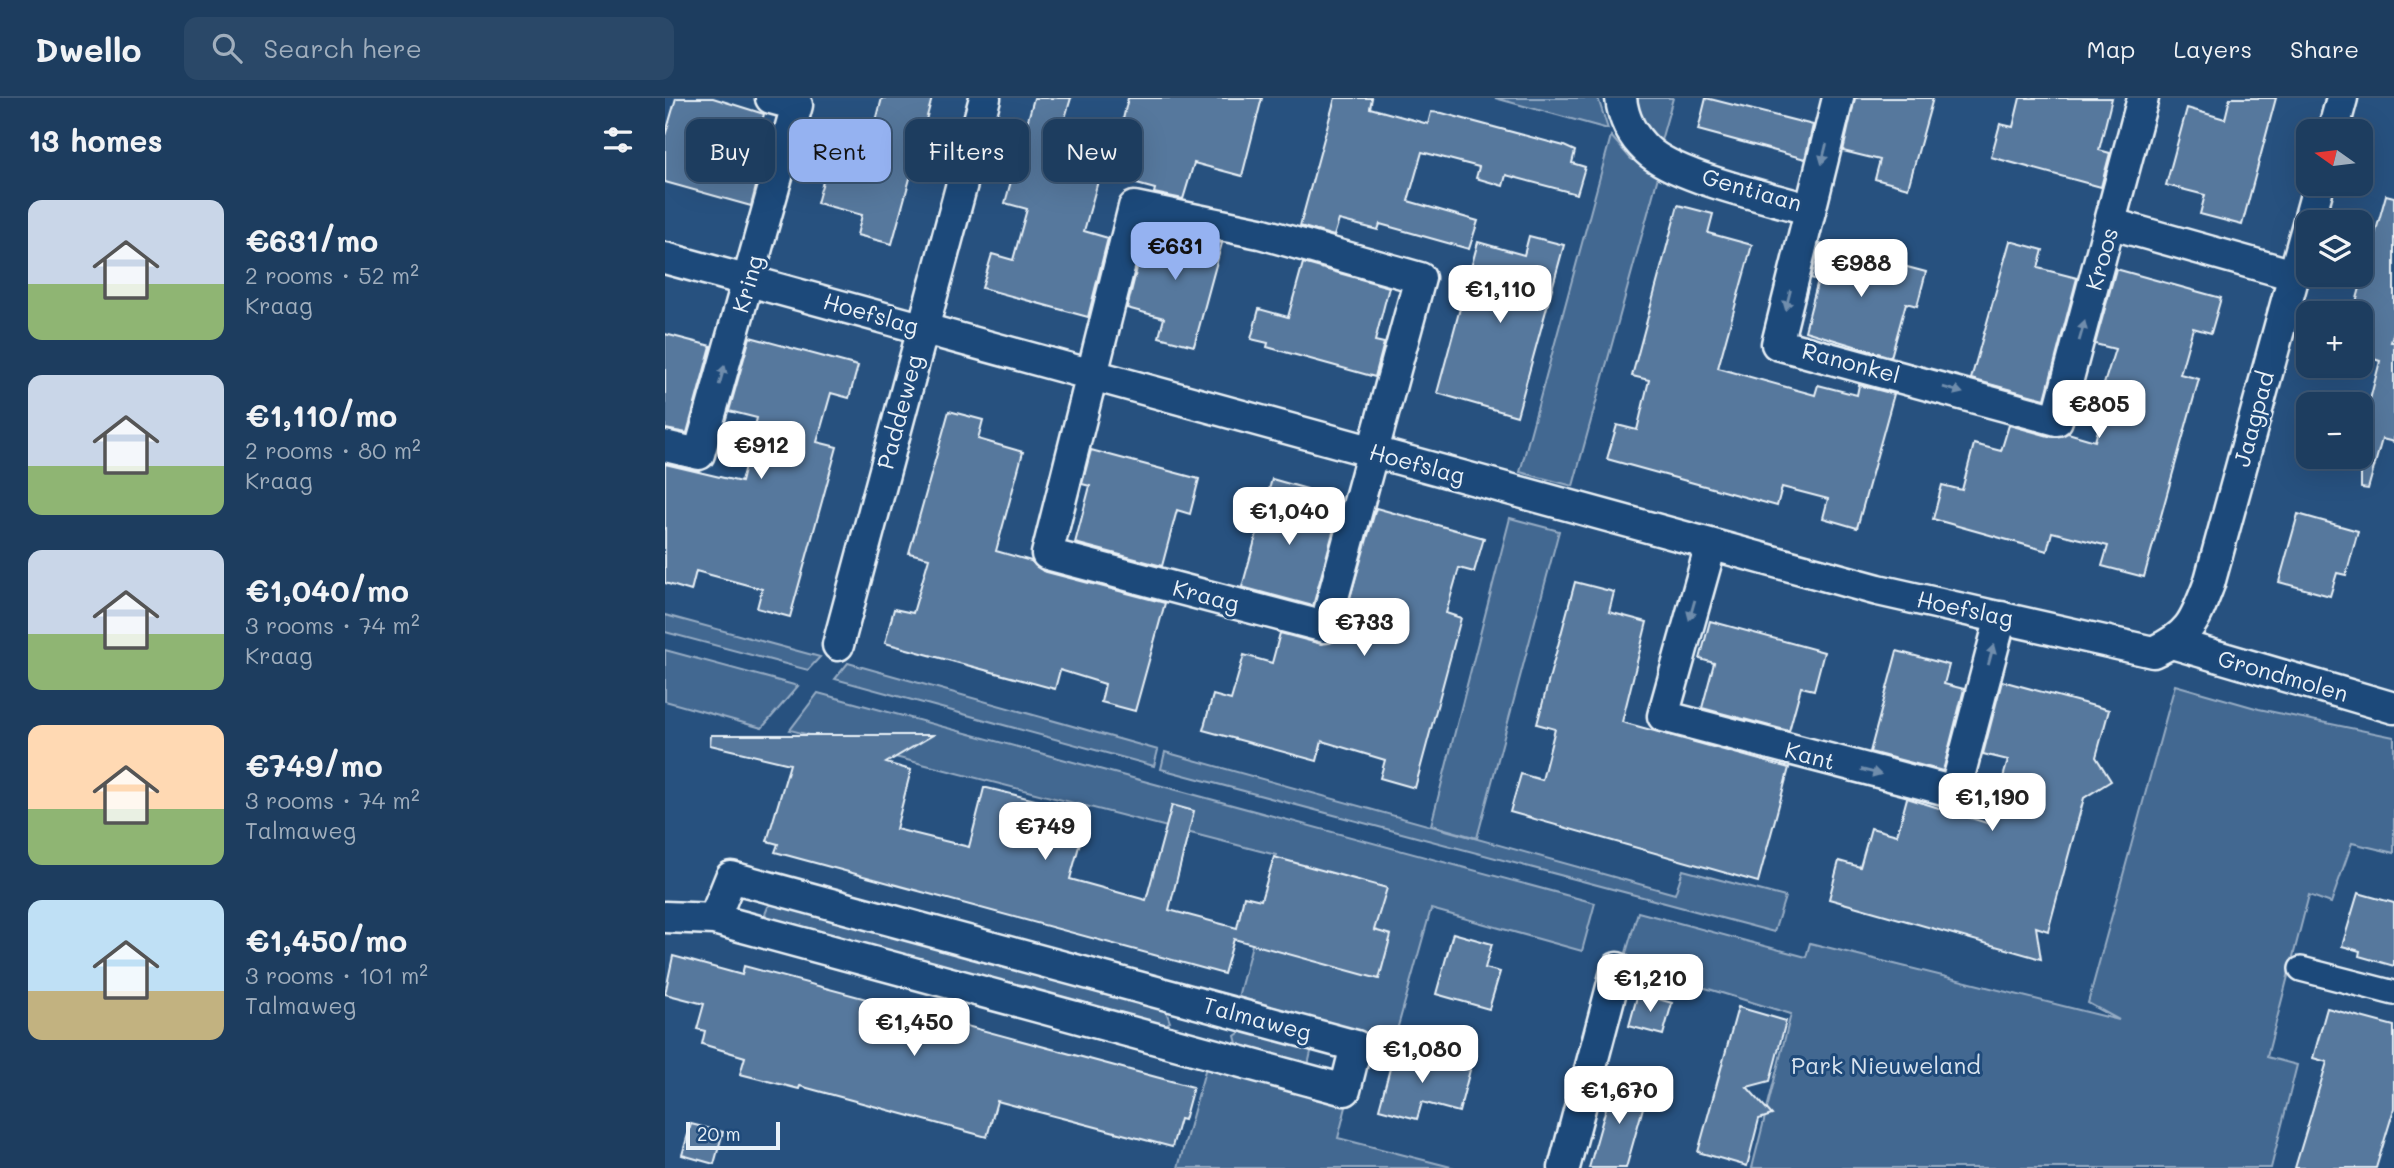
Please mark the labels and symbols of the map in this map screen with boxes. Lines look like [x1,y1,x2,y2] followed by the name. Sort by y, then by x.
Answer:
[2296,119,2373,196] north arrow
[1818,143,1829,165] one-way arrow
[1699,160,1806,218] street label: Gentiaan
[1134,222,1216,282] pin: €631
[2078,224,2124,294] street label: Kroos
[1820,240,1902,299] pin: €988
[725,251,770,316] street label: Kring
[1443,266,1557,325] pin: €1,110
[820,285,922,341] street label: Hoefslag
[1782,289,1793,311] one-way arrow
[2077,320,2087,341] one-way arrow
[1799,335,1904,390] street label: Ranonkel
[869,351,929,472] street label: Paddeweg
[717,365,727,386] one-way arrow
[2226,368,2280,470] street label: Jaagpad
[2058,380,2140,440] pin: €805
[1943,385,1965,396] one-way arrow
[720,422,802,481] pin: €912
[1366,436,1468,490] street label: Hoefslag
[1232,488,1346,547] pin: €1,040
[1170,572,1243,618] street label: Kraag
[1914,583,2016,633] street label: Hoefslag
[1323,598,1405,658] pin: €733
[1687,600,1697,621] one-way arrow
[2215,642,2352,708] street label: Grondmolen
[1986,644,1997,666] one-way arrow
[1782,734,1839,776] street label: Kant
[1860,767,1882,778] one-way arrow
[1935,774,2049,833] pin: €1,190
[1004,802,1086,862] pin: €749
[1593,954,1707,1014] pin: €1,210
[1200,989,1315,1047] street label: Talmaweg
[857,998,971,1058] pin: €1,450
[1365,1026,1479,1085] pin: €1,080
[1791,1050,1981,1080] park label: Park Nieuweland
[1562,1066,1676,1126] pin: €1,670
[686,1119,781,1151] scale bar

